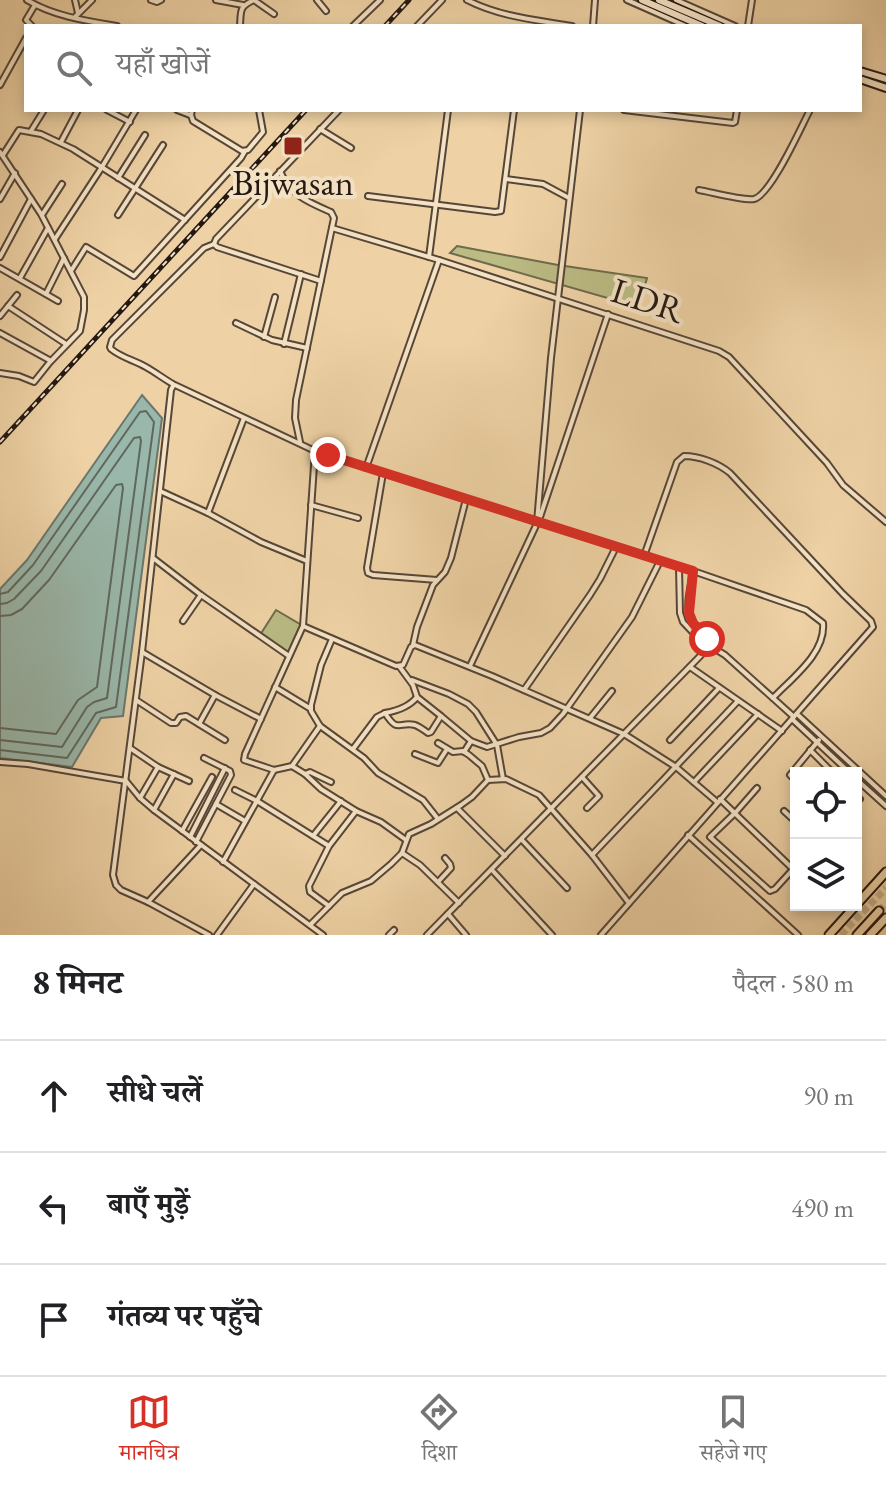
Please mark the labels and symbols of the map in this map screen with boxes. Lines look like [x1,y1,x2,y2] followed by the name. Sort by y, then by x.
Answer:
[282,135,304,157] marker: Bijwasan
[232,159,354,206] place label: Bijwasan
[606,266,691,334] street label: LDR
[310,437,346,473] route end
[689,621,725,657] route start

